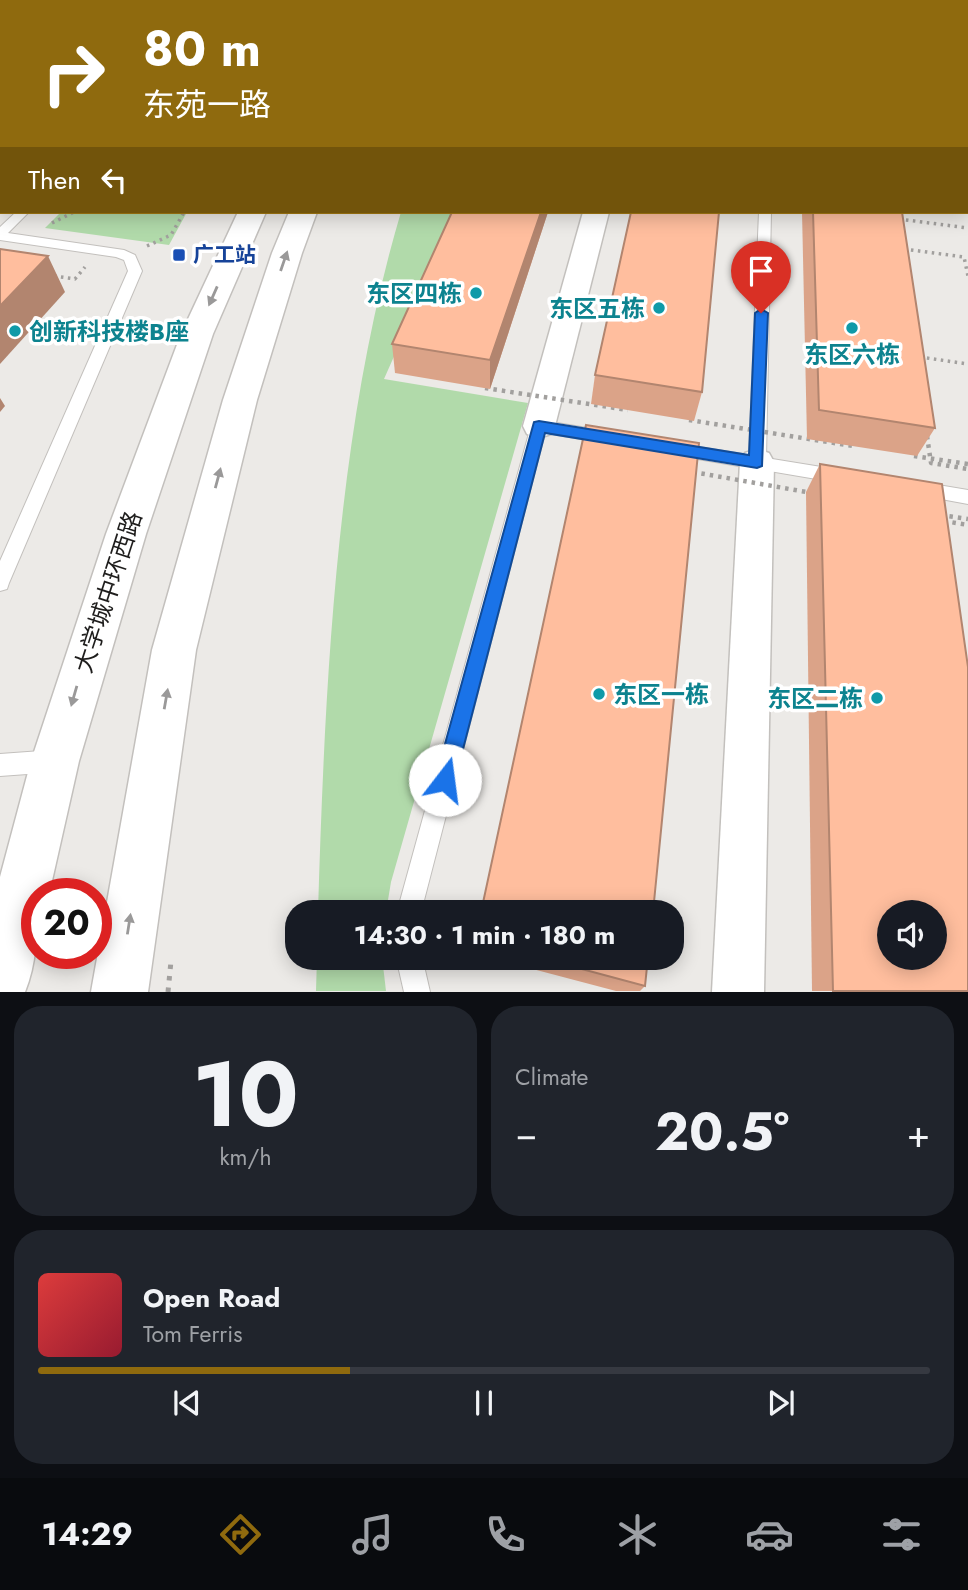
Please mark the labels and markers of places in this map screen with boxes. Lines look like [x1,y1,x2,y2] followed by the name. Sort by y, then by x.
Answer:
[193,240,256,270] place label: 广工站
[731,241,791,313] pin
[171,247,187,263] marker: 广工站
[366,276,462,311] place label: 东区四栋
[468,285,484,301] marker: 东区四栋
[549,291,645,326] place label: 东区五栋
[651,300,667,316] marker: 东区五栋
[29,314,189,349] place label: 创新科技楼B座
[844,320,860,336] marker: 东区六栋
[7,323,23,339] marker: 创新科技楼B座
[804,337,900,372] place label: 东区六栋
[613,677,709,712] place label: 东区一栋
[767,681,863,716] place label: 东区二栋
[591,686,607,702] marker: 东区一栋
[869,690,885,706] marker: 东区二栋

